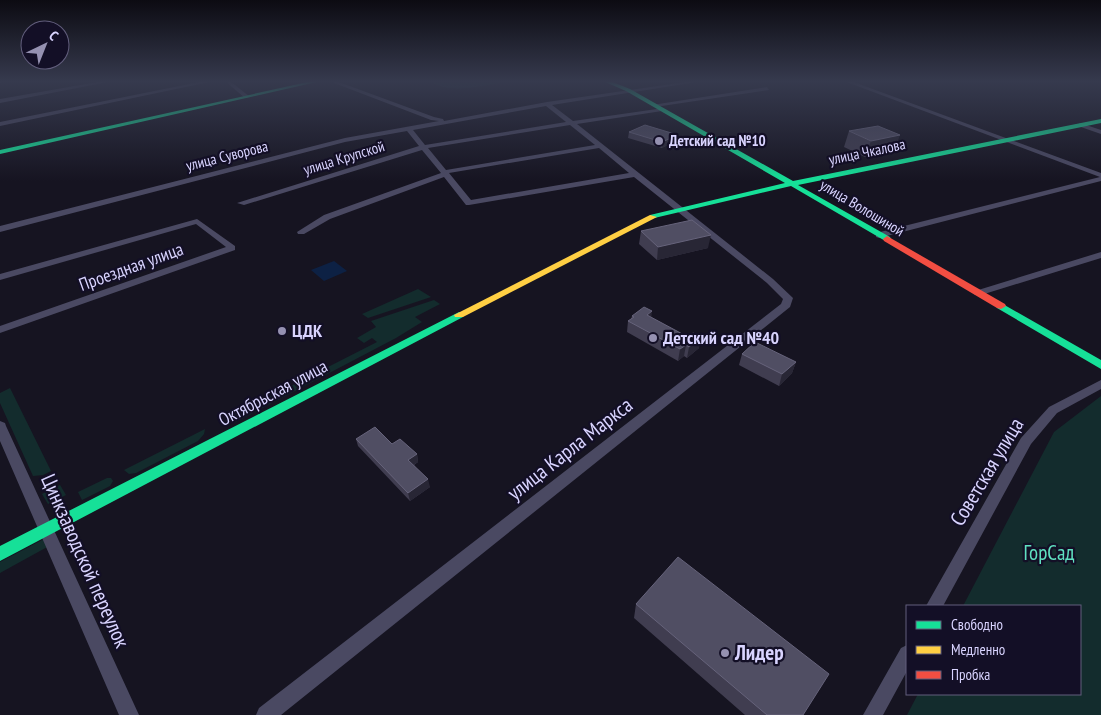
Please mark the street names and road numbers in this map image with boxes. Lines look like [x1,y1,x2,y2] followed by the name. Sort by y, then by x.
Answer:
[827,134,907,169] street label: улица Чкалова
[184,136,270,175] street label: улица Суворова
[301,136,387,179] street label: улица Крупской
[817,175,908,240] street label: улица Волошиной
[76,237,186,296] street label: Проездная улица
[214,354,331,431] street label: Октябрьская улица
[502,391,638,506] street label: улица Карла Маркса
[944,413,1029,531] street label: Советская улица
[35,470,136,652] street label: Цинкзаводской переулок

